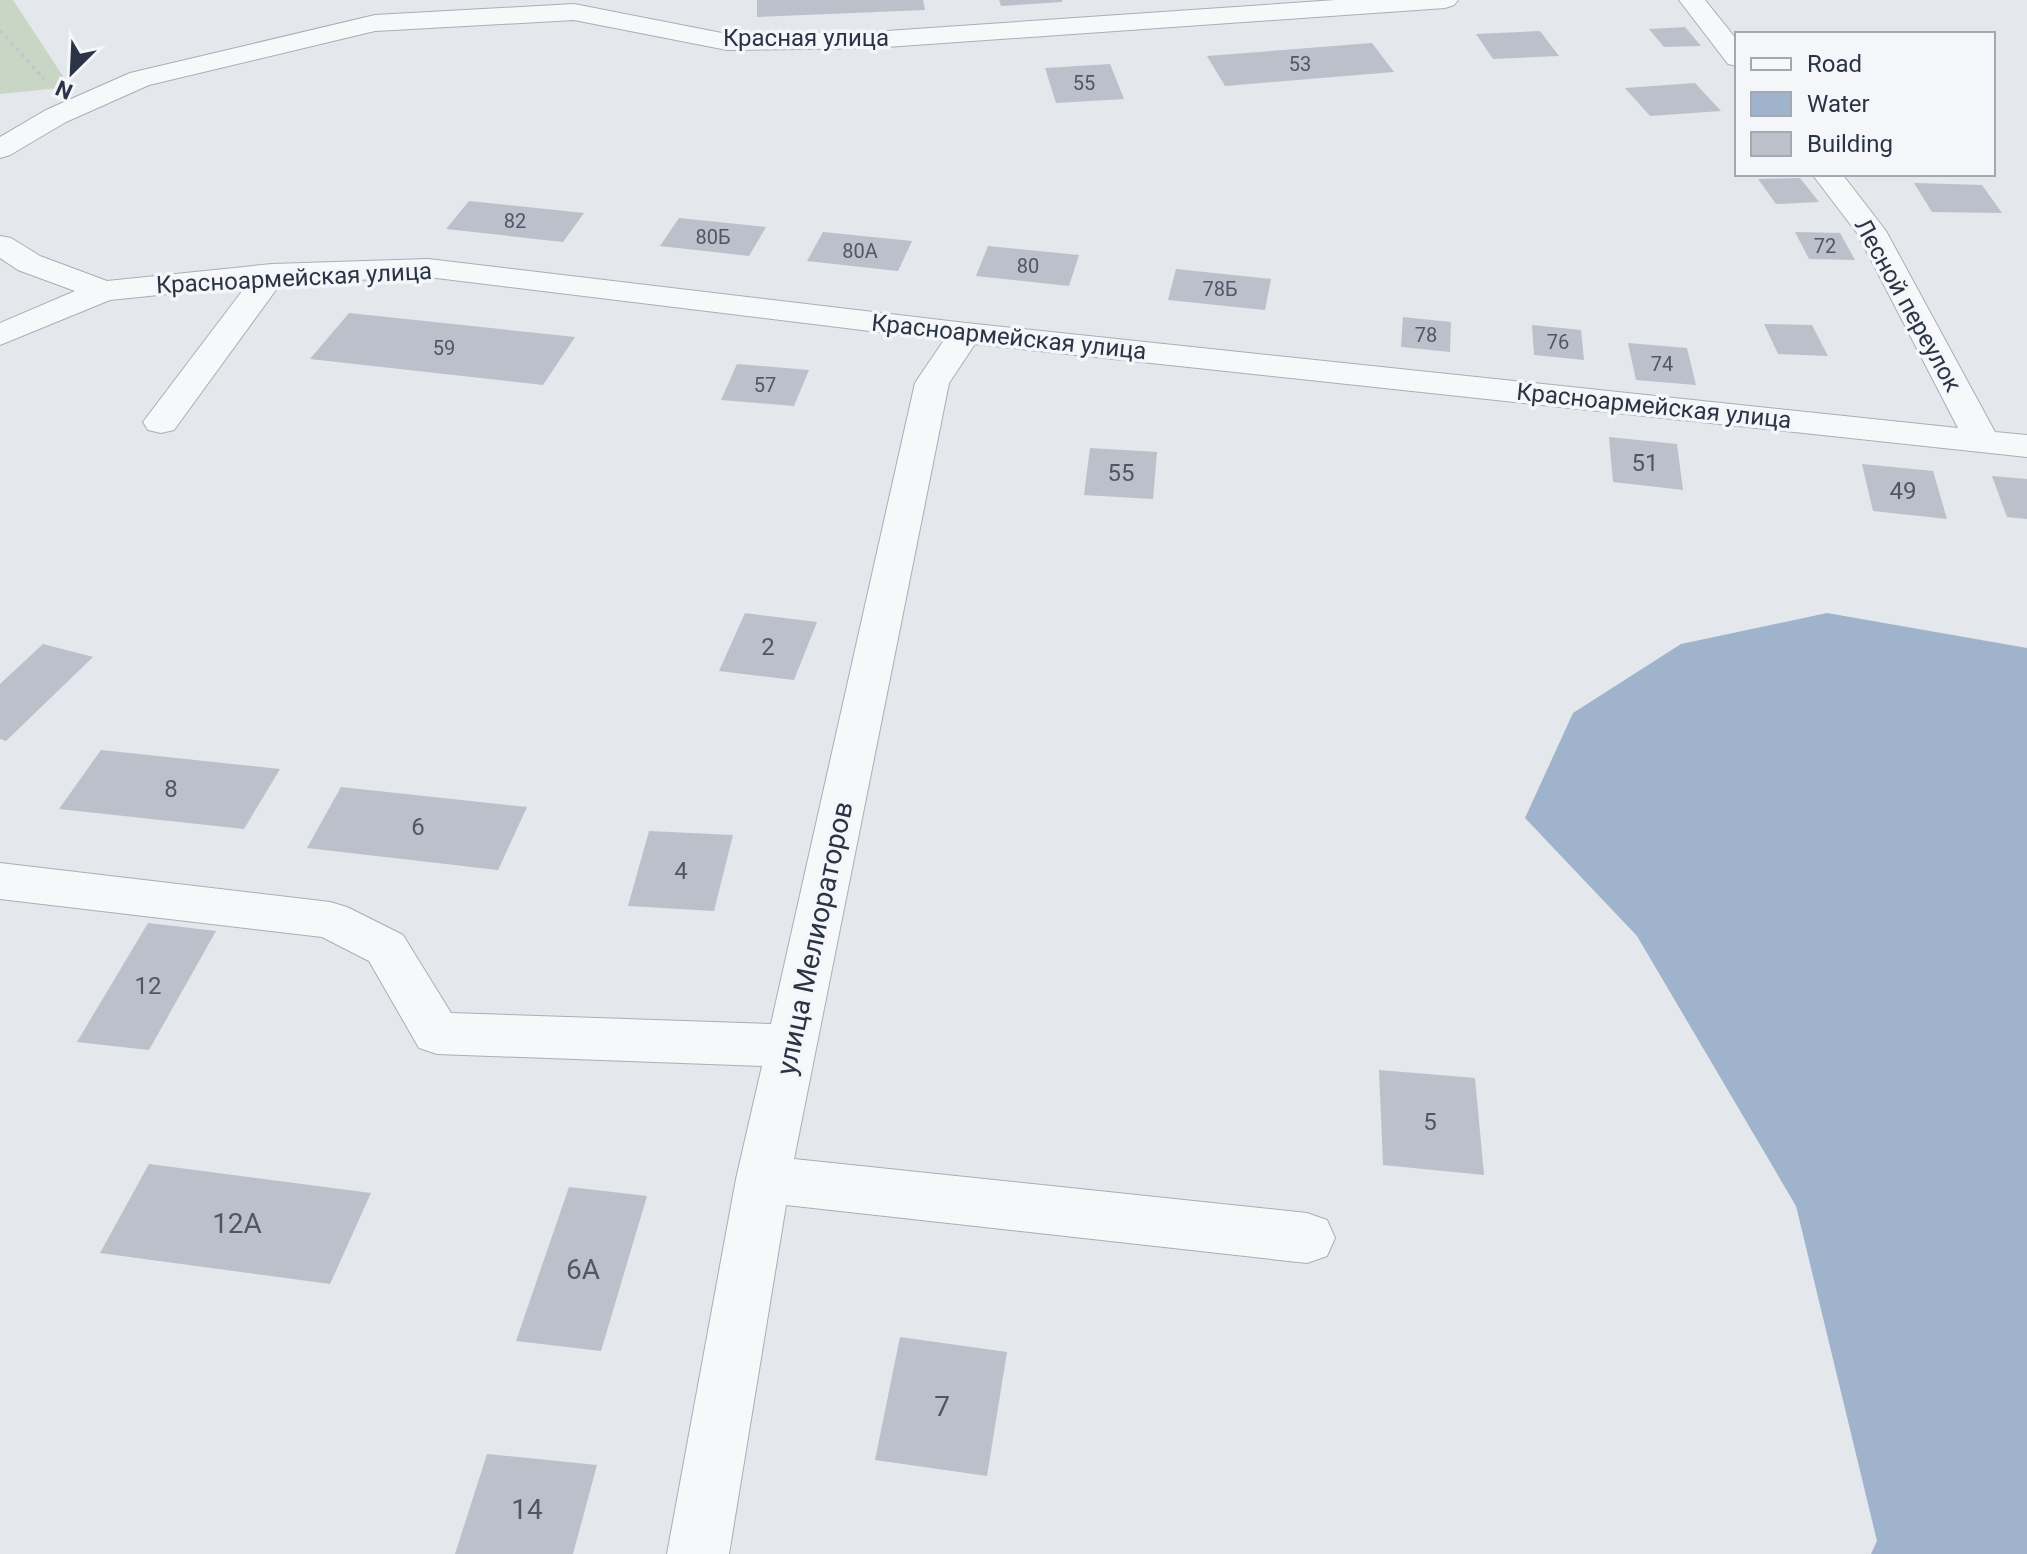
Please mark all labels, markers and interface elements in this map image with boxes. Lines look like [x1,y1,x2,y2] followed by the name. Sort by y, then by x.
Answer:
[723,24,889,52] street label: Красная улица
[32,32,112,112] north arrow
[1735,32,1995,176] legend
[1807,50,1862,78] text: Road
[1289,52,1311,76] house number: 53
[1073,71,1095,95] house number: 55
[52,75,76,104] text: N
[1807,90,1870,118] text: Water
[1807,130,1893,158] text: Building
[504,209,526,233] house number: 82
[1849,214,1967,396] street label: Лесной переулок
[695,225,731,249] house number: 80Б
[1814,234,1836,258] house number: 72
[842,239,878,263] house number: 80А
[1017,254,1039,278] house number: 80
[155,257,433,299] street label: Красноармейская улица
[1202,277,1238,301] house number: 78Б
[870,309,1148,365] street label: Красноармейская улица
[1415,323,1437,347] house number: 78
[1547,330,1569,354] house number: 76
[433,336,455,360] house number: 59
[1651,352,1673,376] house number: 74
[754,373,776,397] house number: 57
[1515,378,1793,434] street label: Красноармейская улица
[1632,449,1658,477] house number: 51
[1108,459,1134,487] house number: 55
[1890,477,1916,505] house number: 49
[761,633,775,661] house number: 2
[164,775,178,803] house number: 8
[769,798,860,1078] street label: улица Мелиораторов
[411,813,425,841] house number: 6
[674,857,688,885] house number: 4
[135,972,161,1000] house number: 12
[1423,1108,1437,1136] house number: 5
[212,1207,262,1240] house number: 12А
[566,1253,600,1286] house number: 6А
[934,1390,950,1423] house number: 7
[511,1493,543,1526] house number: 14

